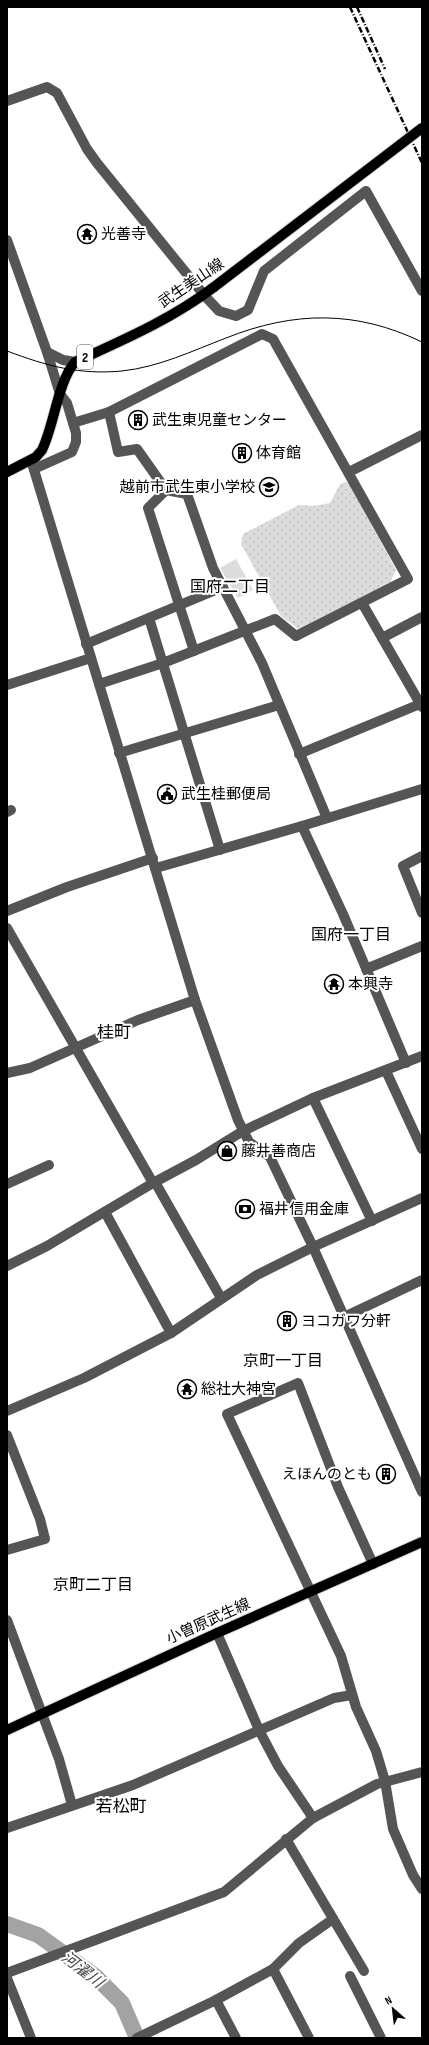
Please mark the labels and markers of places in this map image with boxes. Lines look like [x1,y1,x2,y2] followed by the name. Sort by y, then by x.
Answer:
[76,223,98,245] temple icon: 光善寺
[101,225,146,244] place label: 光善寺
[127,409,149,431] building icon: 武生東児童センター
[152,411,287,430] place label: 武生東児童センター
[231,442,253,464] building icon: 体育館
[256,444,301,463] place label: 体育館
[258,476,280,498] school or university icon: 越前市武生東小学校
[119,478,255,497] place label: 越前市武生東小学校
[156,783,178,805] public building icon: 武生桂郵便局
[181,785,271,804] place label: 武生桂郵便局
[323,973,345,995] temple icon: 本興寺
[348,975,393,994] place label: 本興寺
[216,1140,238,1162] shop icon: 藤井善商店
[241,1142,316,1161] place label: 藤井善商店
[234,1198,256,1220] bank icon: 福井信用金庫
[259,1200,349,1219] place label: 福井信用金庫
[276,1310,298,1332] building icon: ヨコガワ分軒
[301,1312,391,1331] place label: ヨコガワ分軒
[176,1378,198,1400] temple icon: 総社大神宮
[201,1380,276,1399] place label: 総社大神宮
[375,1463,397,1485] building icon: えほんのとも
[282,1465,372,1484] place label: えほんのとも

